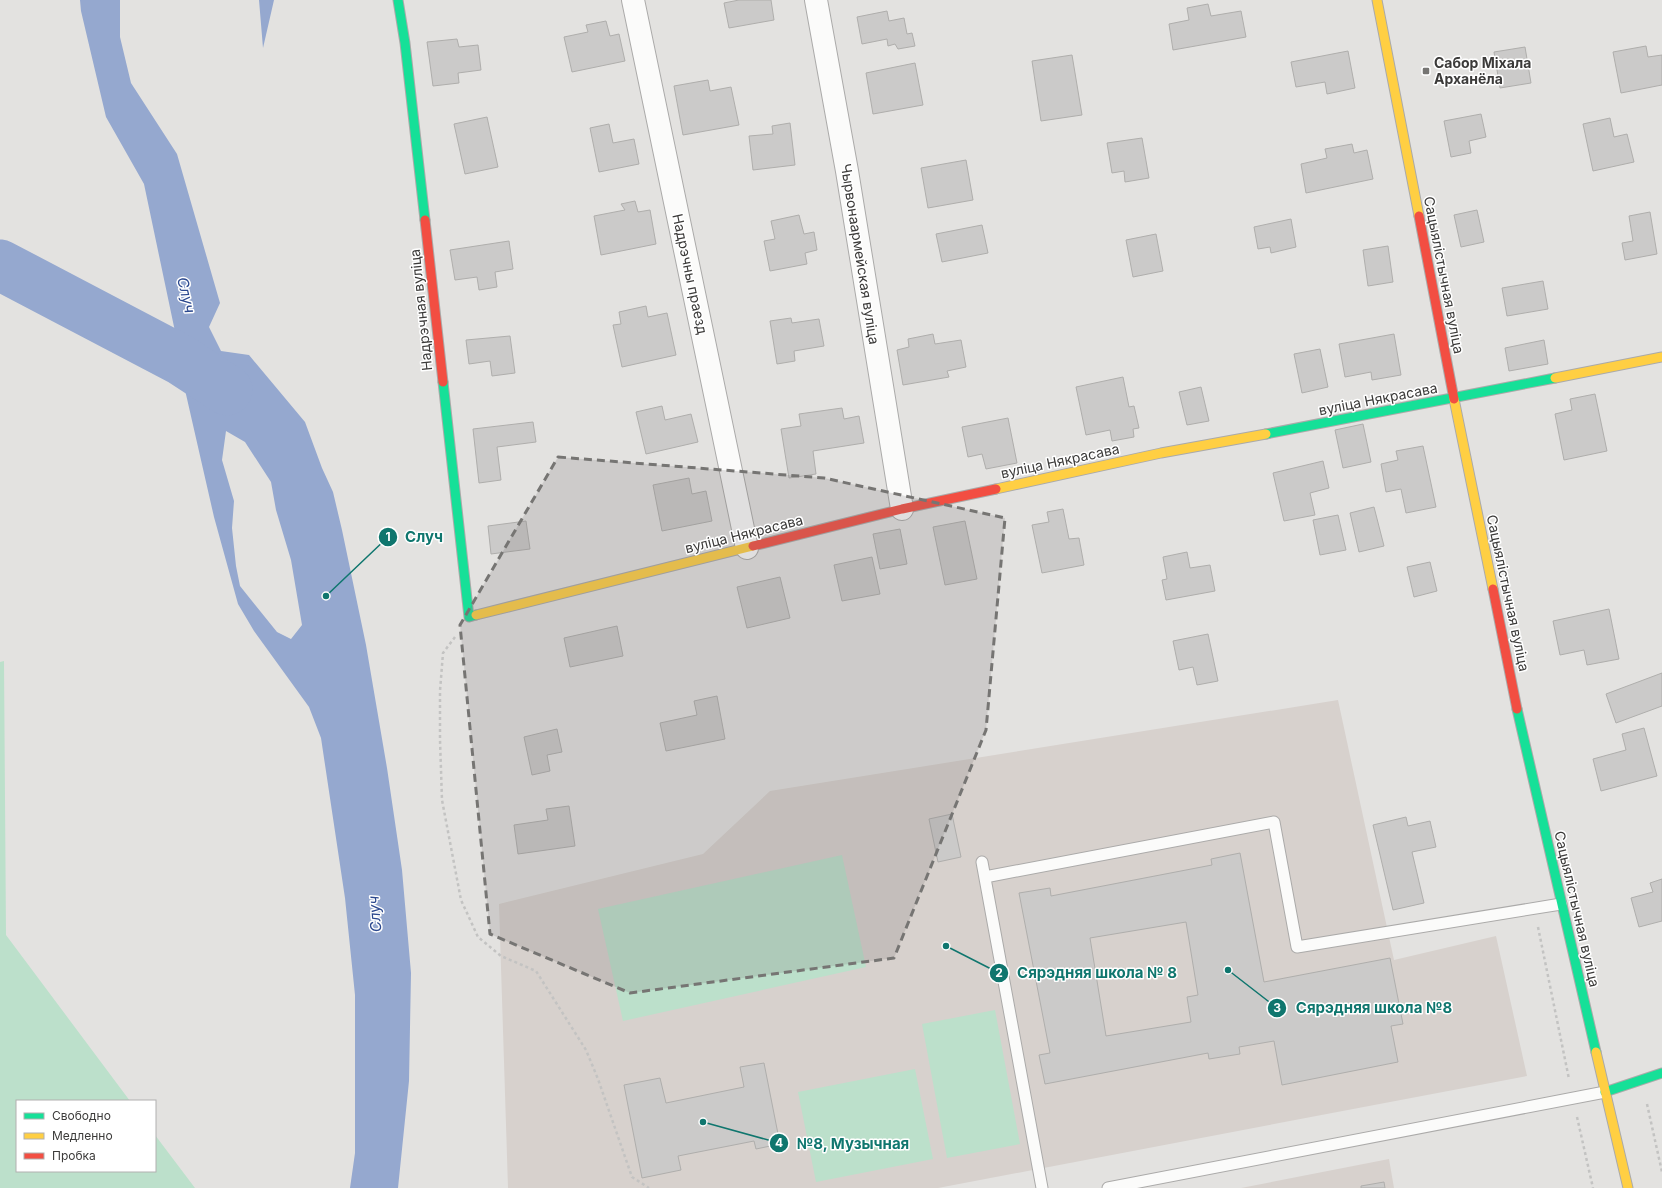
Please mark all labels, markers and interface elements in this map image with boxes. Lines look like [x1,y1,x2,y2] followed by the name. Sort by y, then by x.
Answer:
[1434,54,1531,87] place label: Сабор Міхала Арханёла
[1421,66,1431,76] marker: Сабор Міхала Арханёла
[838,162,883,345] street label: Чырвонаармейская вуліца
[1421,195,1468,355] street label: Сацыялістычная вуліца
[669,212,712,336] street label: Надрэчны праезд
[406,248,435,372] street label: Надрэчная вуліца
[173,275,200,315] water label: Случ
[1317,379,1439,418] street label: вуліца Някрасава
[999,440,1121,481] street label: вуліца Някрасава
[683,511,805,556] street label: вуліца Някрасава
[1484,513,1533,673] street label: Сацыялістычная вуліца
[378,524,451,551] callout: Случ
[405,527,443,546] text: Случ
[385,529,391,544] text: 1
[1551,829,1604,989] street label: Сацыялістычная вуліца
[363,895,386,933] water label: Случ
[989,960,1185,987] callout: Сярэдняя школа № 8
[1017,963,1177,982] text: Сярэдняя школа № 8
[995,965,1003,980] text: 2
[1267,994,1460,1021] callout: Сярэдняя школа №8
[1296,998,1452,1017] text: Сярэдняя школа №8
[1273,1000,1281,1015] text: 3
[16,1100,156,1172] legend
[52,1108,111,1123] text: Свободно
[52,1128,113,1143] text: Медленно
[769,1130,918,1157] callout: №8, Музычная
[797,1134,909,1153] text: №8, Музычная
[775,1135,783,1150] text: 4
[52,1148,96,1163] text: Пробка

